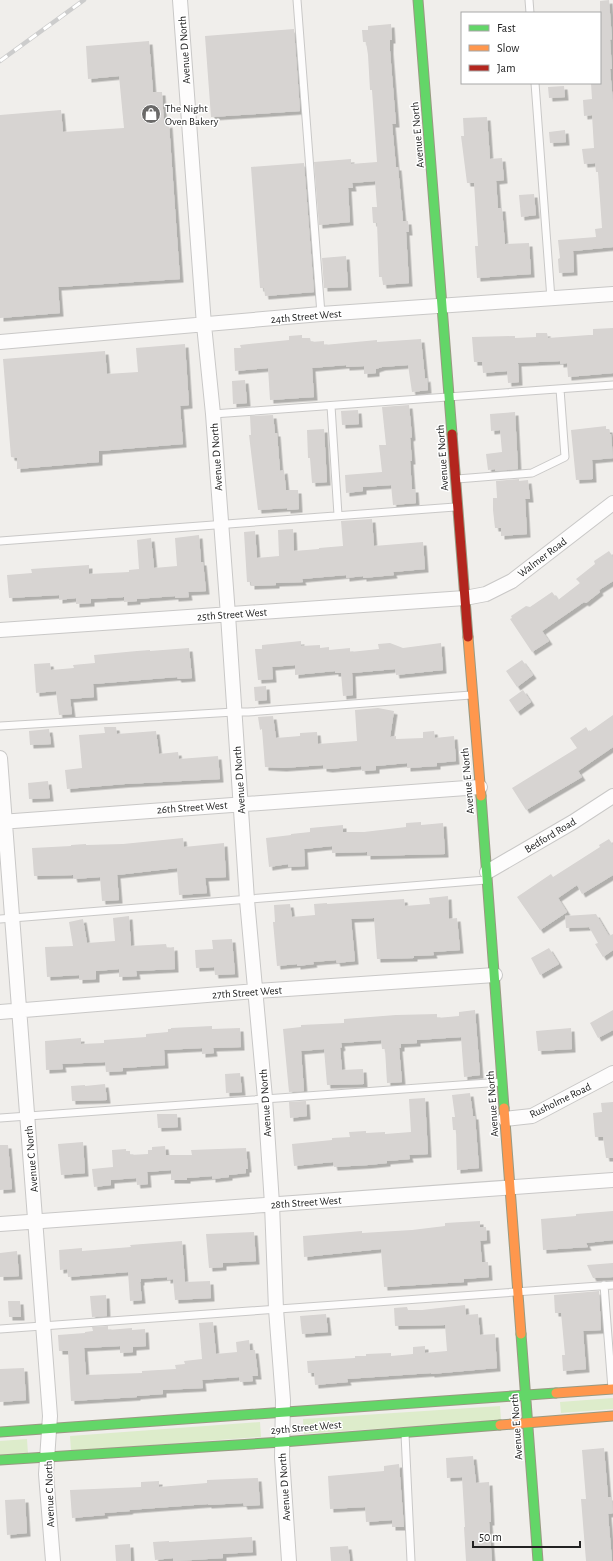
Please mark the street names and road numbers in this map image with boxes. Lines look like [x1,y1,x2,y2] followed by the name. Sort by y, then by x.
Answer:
[177,16,192,84] street label: Avenue D North
[409,101,426,168] street label: Avenue E North
[270,308,342,325] street label: 24th Street West
[209,423,224,491] street label: Avenue D North
[435,424,450,491] street label: Avenue E North
[516,535,569,579] street label: Walmer Road
[197,607,268,622] street label: 25th Street West
[232,746,247,814] street label: Avenue D North
[459,747,476,814] street label: Avenue E North
[156,800,228,815] street label: 26th Street West
[523,816,578,855] street label: Bedford Road
[212,985,283,1000] street label: 27th Street West
[258,1069,273,1137] street label: Avenue D North
[485,1070,500,1137] street label: Avenue E North
[528,1081,593,1120] street label: Rusholme Road
[23,1125,40,1193] street label: Avenue C North
[270,1195,342,1210] street label: 28th Street West
[509,1393,524,1460] street label: Avenue E North
[270,1419,342,1436] street label: 29th Street West
[277,1453,292,1521] street label: Avenue D North
[43,1460,56,1528] street label: Avenue C North

